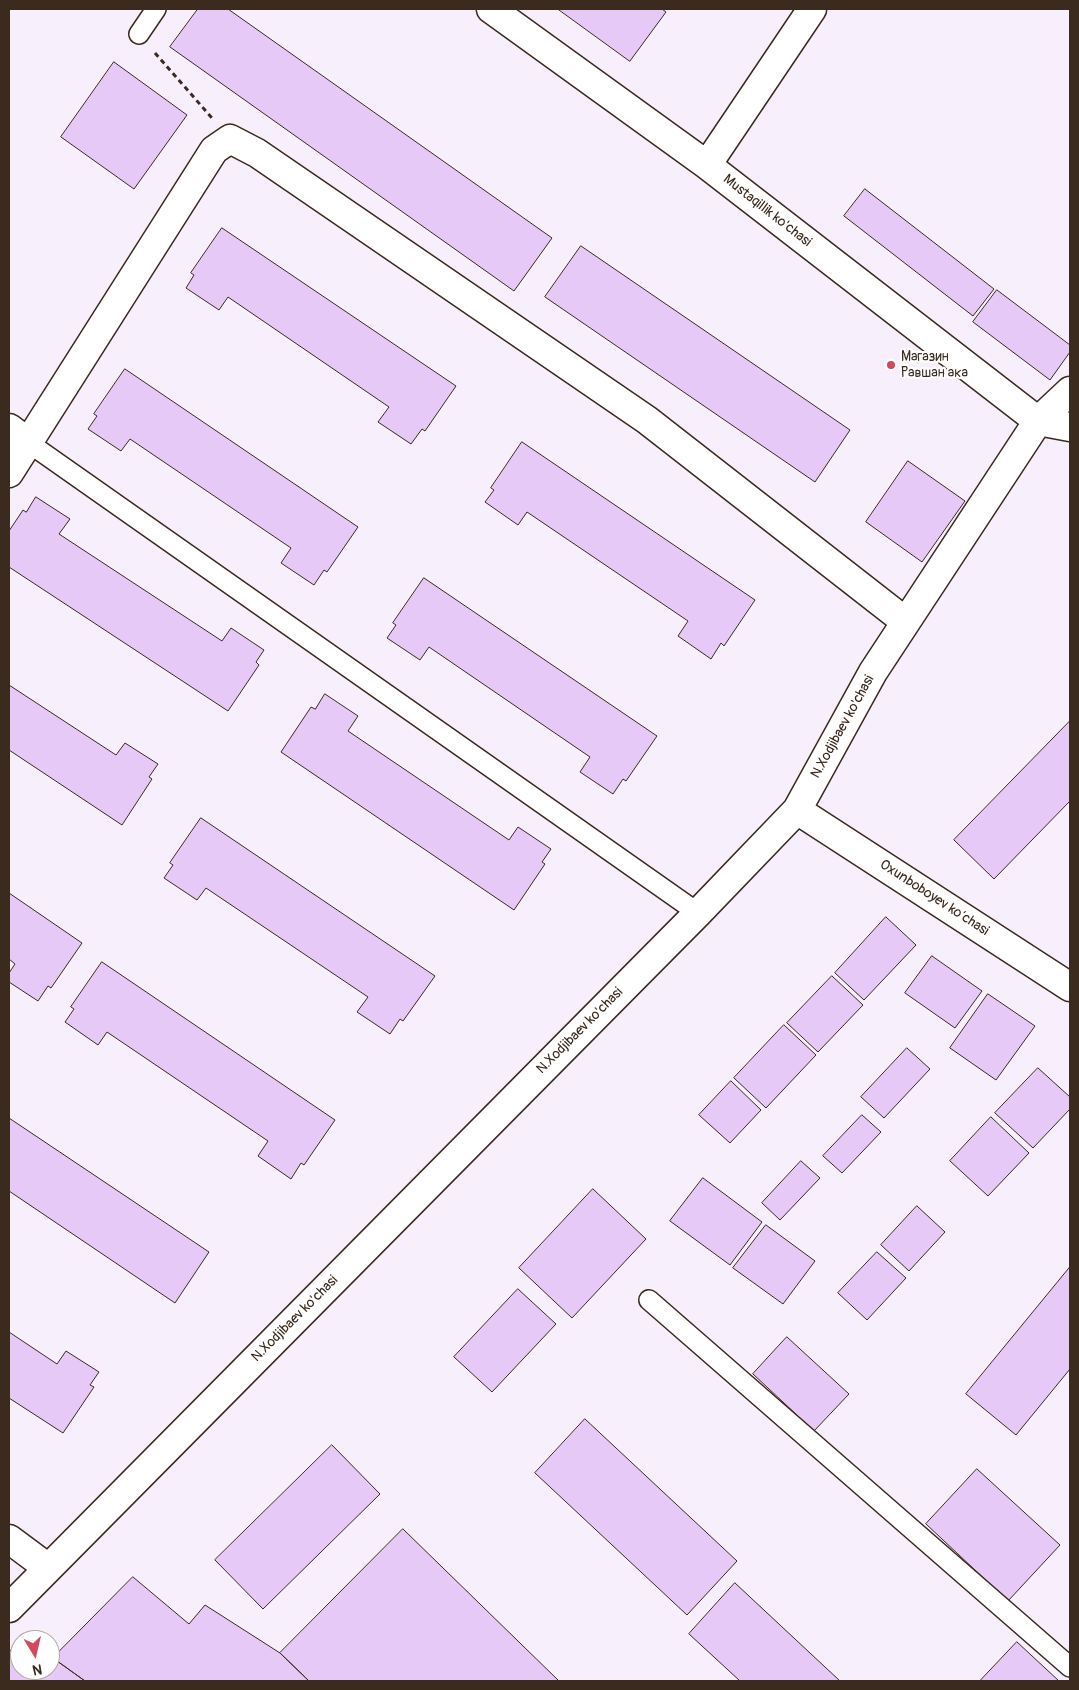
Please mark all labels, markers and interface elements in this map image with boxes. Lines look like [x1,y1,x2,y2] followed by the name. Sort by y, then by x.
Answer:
[719,171,815,251] street label: Mustaqillik ko'chasi
[901,349,968,382] place label: Магазин Равшан ака
[885,359,897,371] marker: Магазин Равшан ака
[808,673,878,781] street label: N.Xodjibaev ko'chasi
[876,856,992,940] street label: Oxunboboyev ko‘chasi
[533,984,627,1078] street label: N.Xodjibaev ko'chasi
[248,1272,342,1366] street label: N.Xodjibaev ko'chasi
[10,1630,60,1680] north arrow
[31,1660,43,1678] text: N

